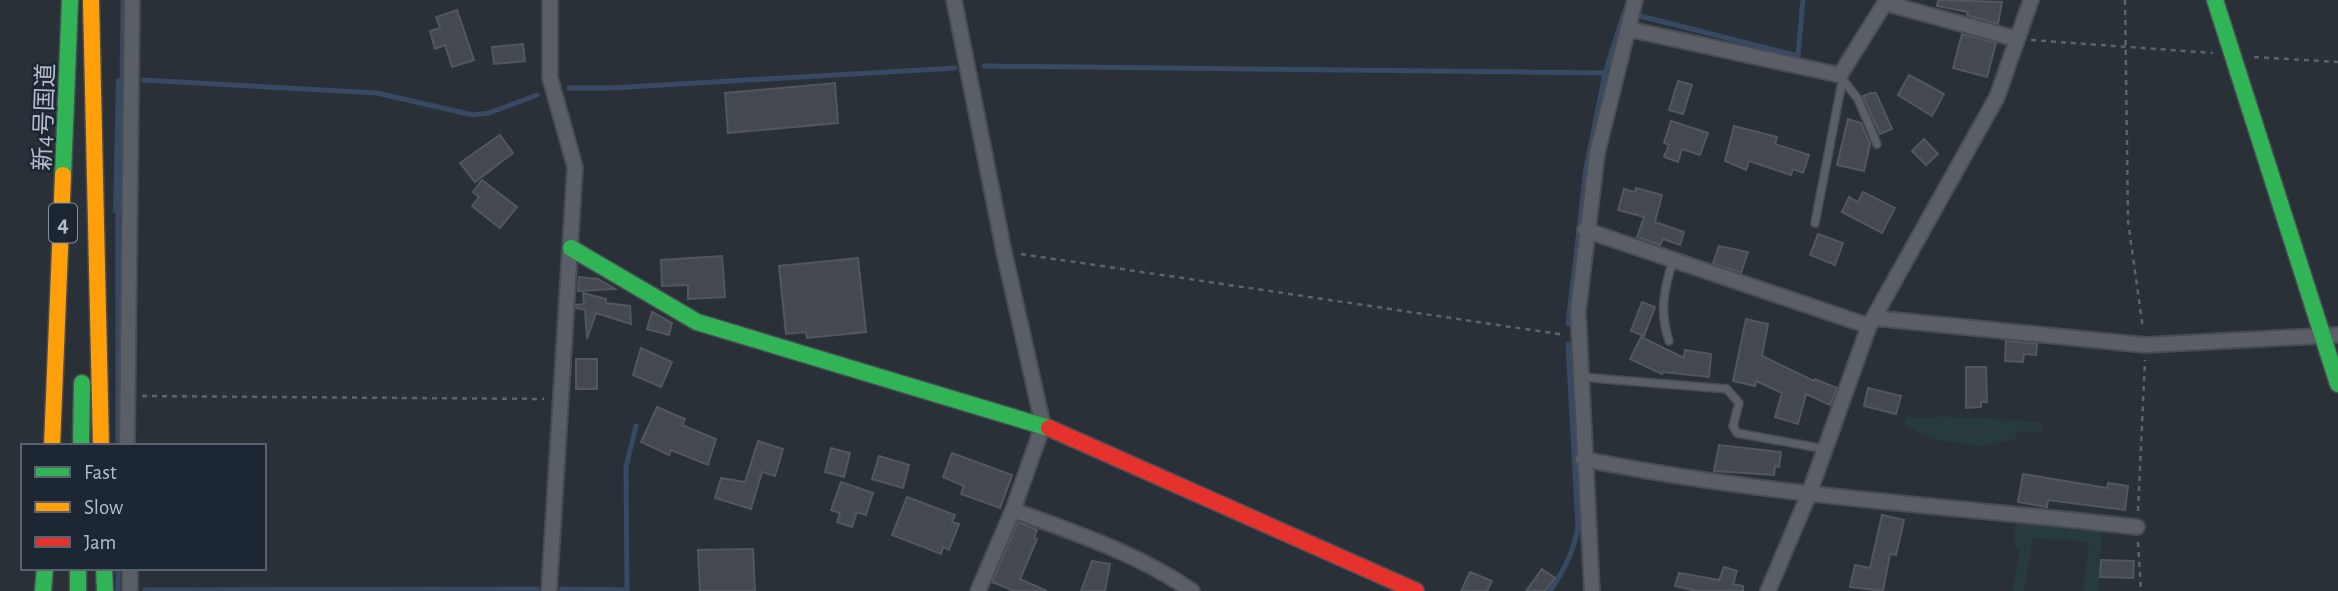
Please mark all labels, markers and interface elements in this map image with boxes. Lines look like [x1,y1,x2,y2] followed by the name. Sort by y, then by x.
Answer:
[29,63,59,171] street label: 新4号国道
[49,204,77,243] road number: 4
[21,444,266,570] legend
[84,462,117,483] text: Fast
[84,497,123,518] text: Slow
[84,532,116,553] text: Jam

